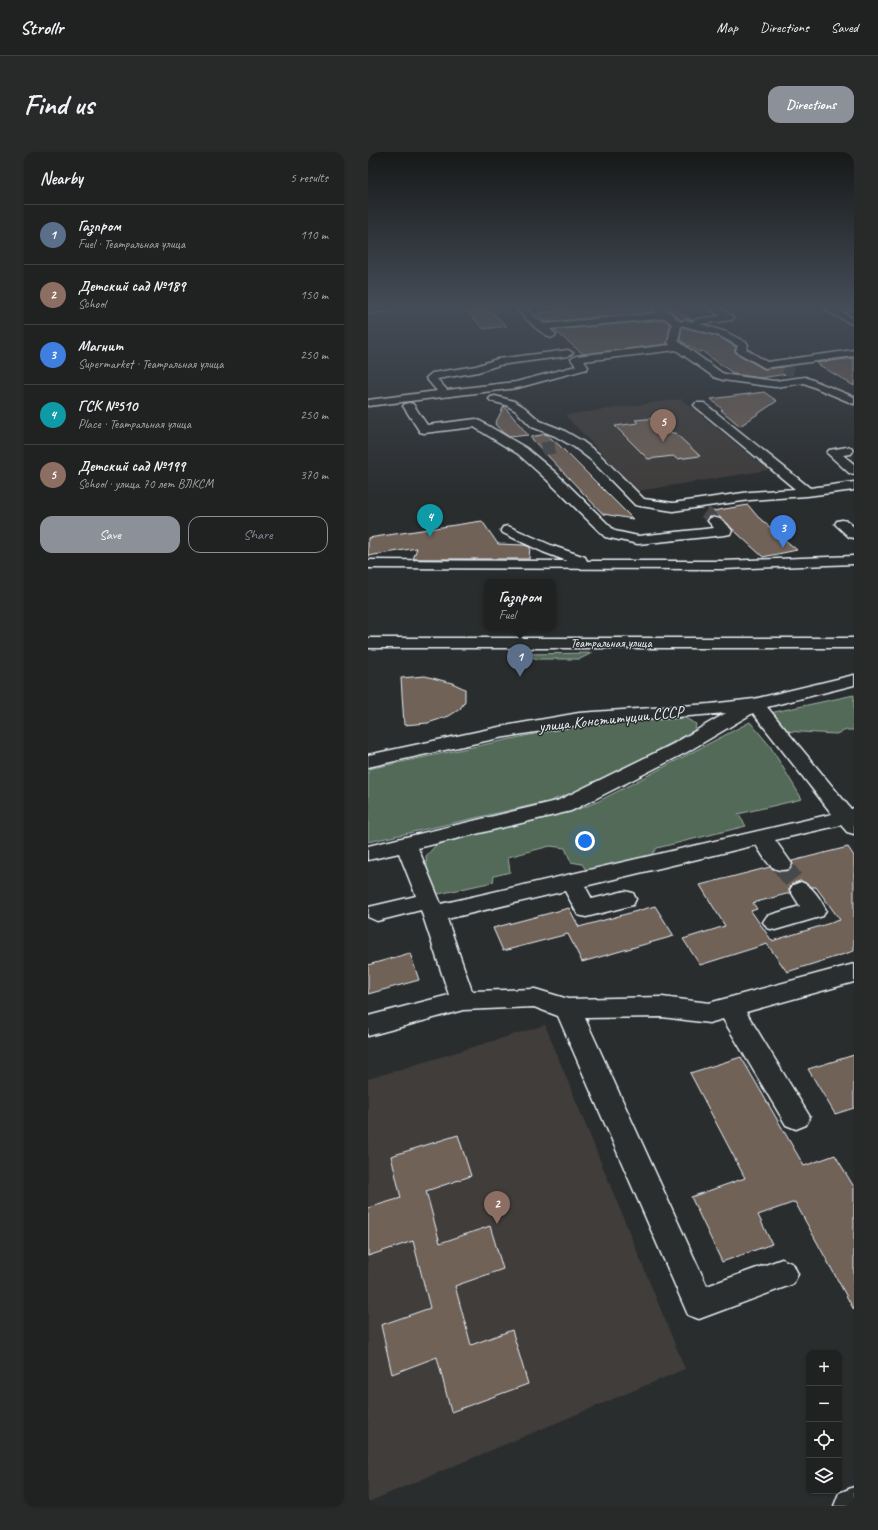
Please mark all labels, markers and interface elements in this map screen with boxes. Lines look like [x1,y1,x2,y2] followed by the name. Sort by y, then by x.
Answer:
[20,16,63,40] text: Strollr
[717,19,738,36] text: Map
[760,19,809,36] text: Directions
[831,19,858,36] text: Saved
[768,86,854,123] button: Directions
[24,87,94,122] text: Find us
[40,168,83,189] text: Nearby
[290,170,328,186] text: 5 results
[78,217,121,236] text: Газпром
[50,227,56,243] text: 1
[300,227,328,243] text: 110 m
[78,236,185,252] text: Fuel · Театральная улица
[78,277,185,296] text: Детский сад №189
[50,287,56,303] text: 2
[300,287,328,303] text: 150 m
[78,296,106,312] text: School
[78,337,123,356] text: Магнит
[50,347,56,363] text: 3
[300,347,328,363] text: 250 m
[78,356,223,372] text: Supermarket · Театральная улица
[78,397,137,416] text: ГСК №510
[50,407,56,423] text: 4
[300,407,328,423] text: 250 m
[650,409,676,442] pin: 5
[78,416,191,432] text: Place · Театральная улица
[78,457,185,476] text: Детский сад №199
[50,467,56,483] text: 5
[300,467,328,483] text: 370 m
[78,476,213,492] text: School · улица 70 лет ВЛКСМ
[417,504,443,537] pin: 4
[770,515,796,548] pin: 3
[40,516,180,553] button: Save
[188,516,328,553] button: Share
[484,579,556,631] popup
[499,588,541,607] text: Газпром
[499,607,516,623] text: Fuel
[570,635,652,651] street label: Театральная улица
[507,644,533,677] pin: 1
[537,701,687,737] street label: улица Конституции СССР
[575,831,595,851] your location
[484,1191,510,1224] pin: 2
[806,1350,842,1494] map controls
[806,1350,842,1386] button: +
[806,1386,842,1422] button: −
[806,1422,842,1458] button: locate
[806,1458,842,1494] button: layers

